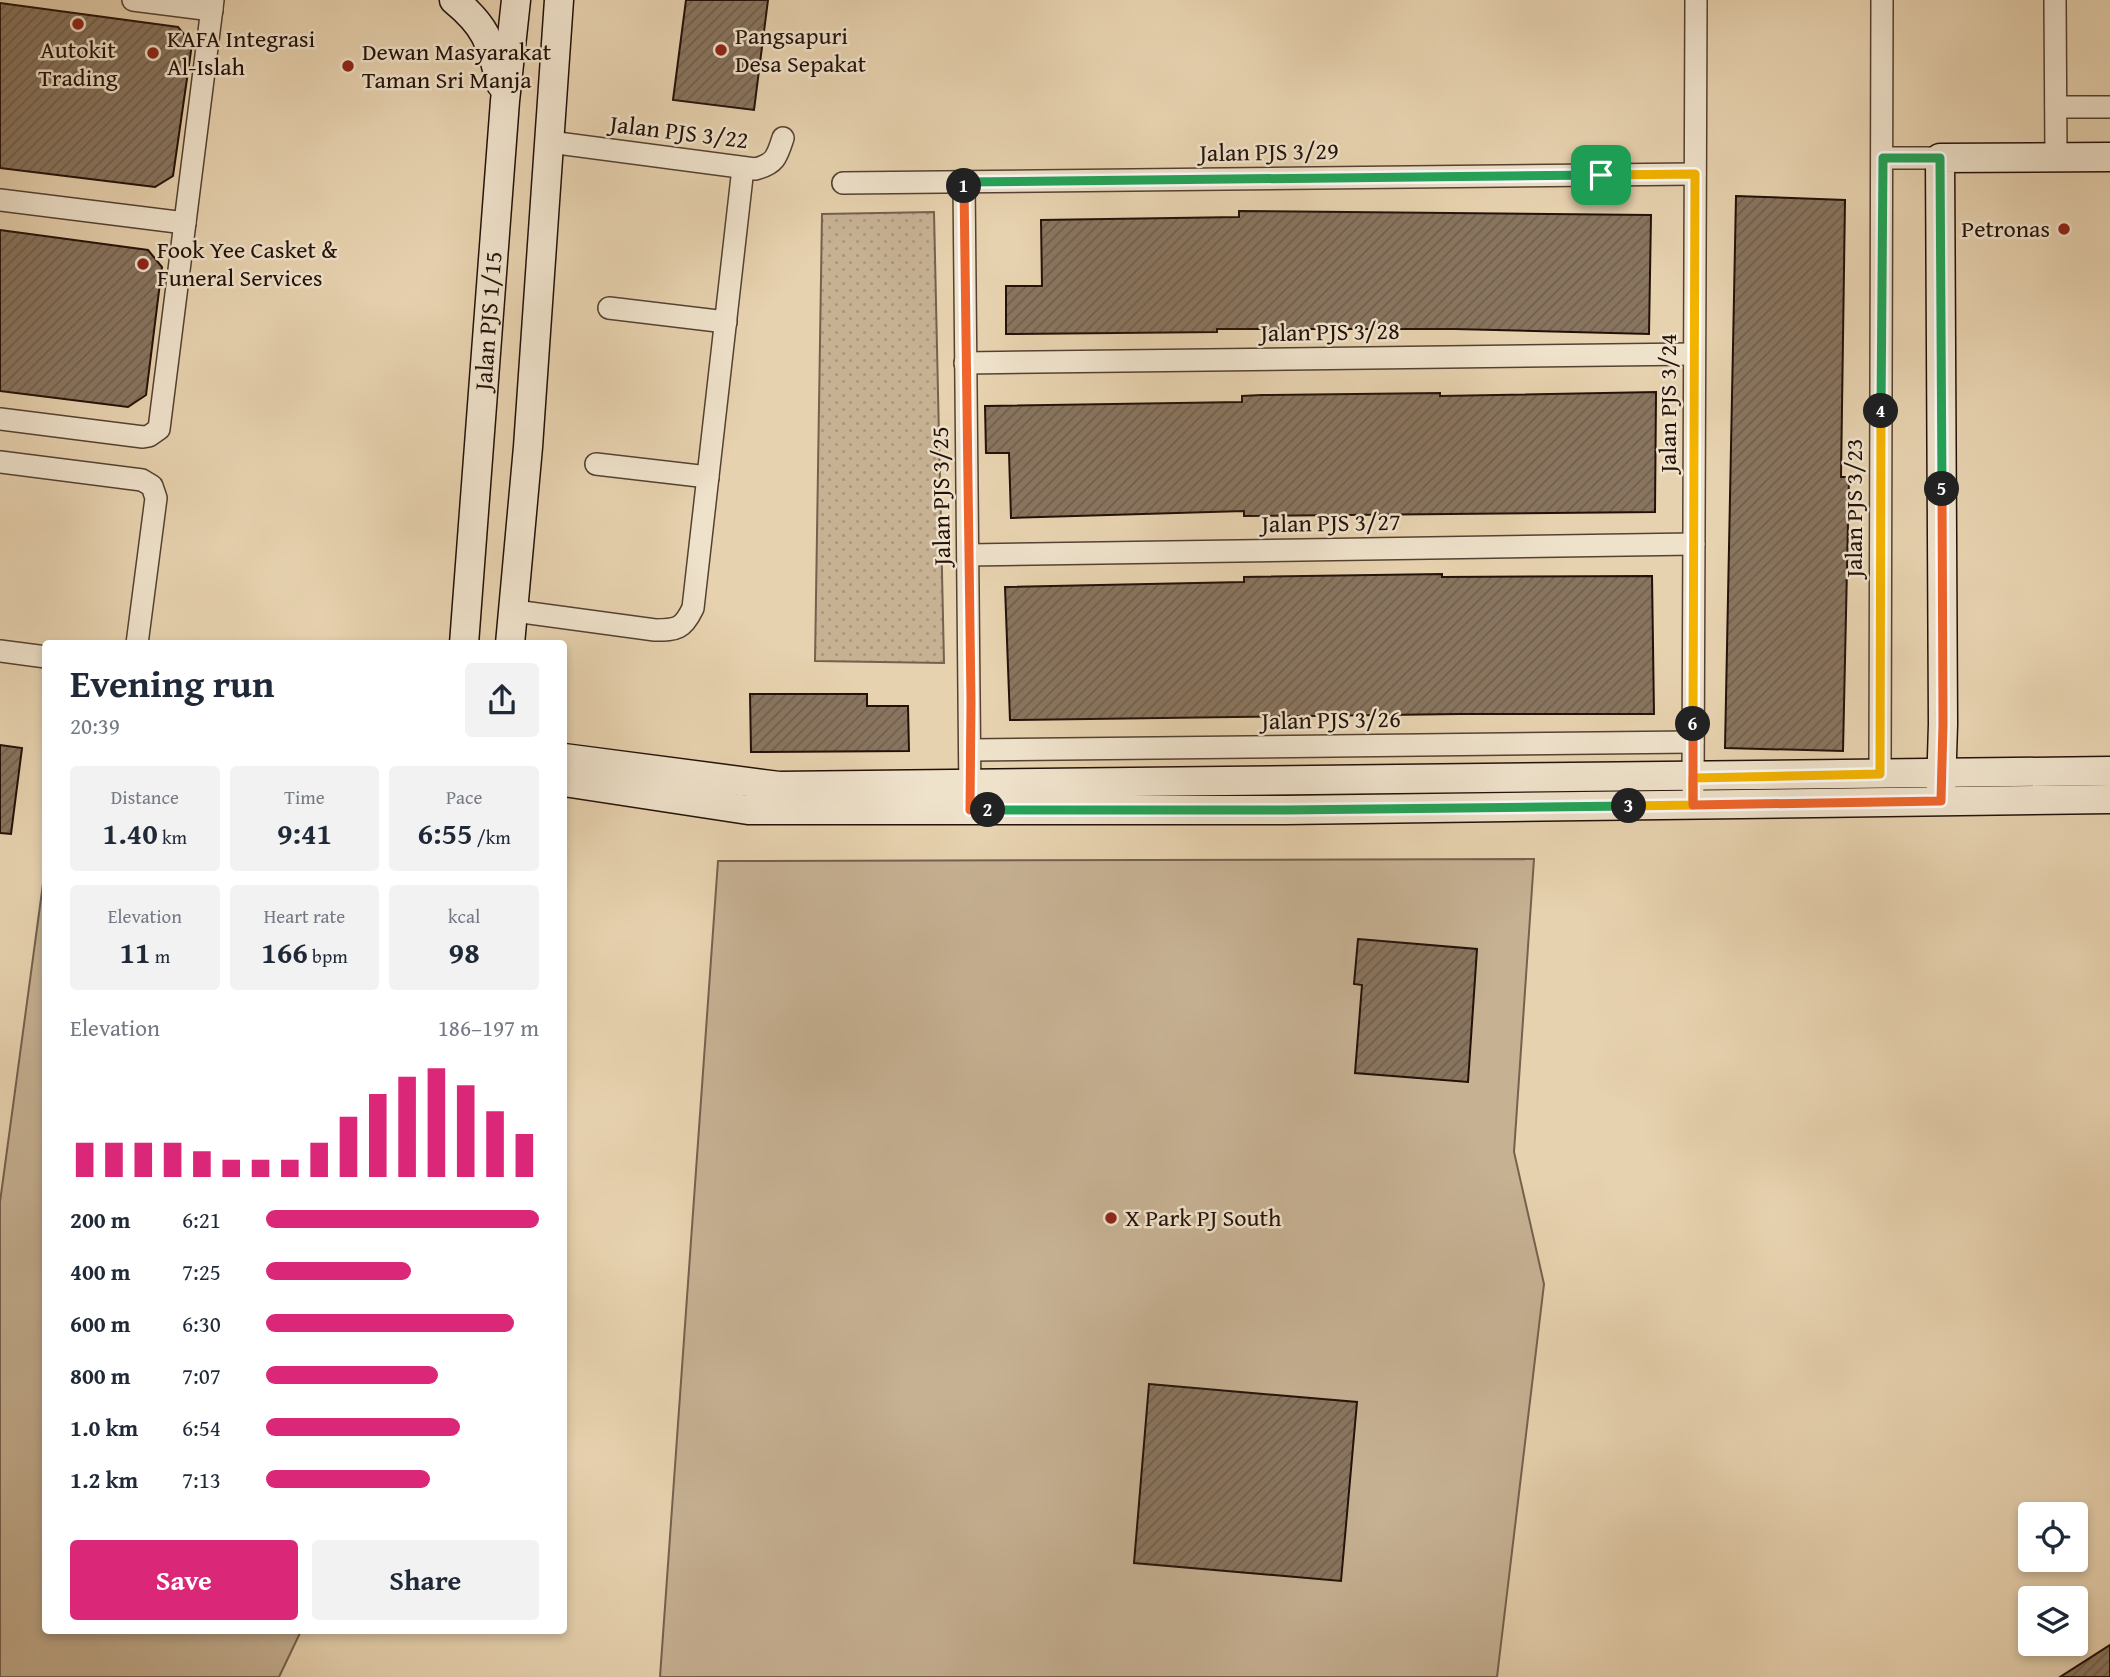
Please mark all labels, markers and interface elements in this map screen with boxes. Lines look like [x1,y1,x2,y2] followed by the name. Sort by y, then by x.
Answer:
[70,16,86,32] marker: Autokit Trading
[735,18,867,81] place label: Pangsapuri Desa Sepakat
[167,21,316,84] place label: KAFA Integrasi Al-Islah
[38,32,118,95] place label: Autokit Trading
[362,34,552,97] place label: Dewan Masyarakat Taman Sri Manja
[713,42,729,58] marker: Pangsapuri Desa Sepakat
[145,45,161,61] marker: KAFA Integrasi Al-Islah
[340,58,356,74] marker: Dewan Masyarakat Taman Sri Manja
[605,105,750,157] street label: Jalan PJS 3/22
[1196,133,1339,170] street label: Jalan PJS 3/29
[1571,145,1631,205] pin
[1582,156,1620,194] icon: arrive
[946,168,982,204] pin: 1
[959,171,968,199] text: 1
[1961,211,2050,246] place label: Petronas
[2056,221,2072,237] marker: Petronas
[157,232,338,295] place label: Fook Yee Casket & Funeral Services
[465,250,511,395] street label: Jalan PJS 1/15
[135,256,151,272] marker: Fook Yee Casket & Funeral Services
[1257,313,1400,350] street label: Jalan PJS 3/28
[1650,333,1685,476] street label: Jalan PJS 3/24
[1864,394,1898,428] pin: 4
[1876,396,1885,424] text: 4
[922,426,959,569] street label: Jalan PJS 3/25
[1836,438,1871,581] street label: Jalan PJS 3/23
[1924,472,1960,506] pin: 5
[1937,474,1946,502] text: 5
[1258,504,1401,541] street label: Jalan PJS 3/27
[70,655,274,711] text: Evening run
[465,663,539,737] button: share
[1258,701,1401,738] street label: Jalan PJS 3/26
[1676,706,1710,742] pin: 6
[70,709,120,742] text: 20:39
[1688,709,1697,737] text: 6
[111,783,179,811] text: Distance
[284,783,325,811] text: Time
[446,783,482,811] text: Pace
[1612,788,1646,824] pin: 3
[1624,791,1633,819] text: 3
[970,792,1006,828] pin: 2
[983,795,992,823] text: 2
[103,811,158,855] text: 1.40
[277,811,332,855] text: 9:41
[417,811,473,855] text: 6:55
[158,823,187,851] text: km
[473,823,511,851] text: /km
[108,902,182,930] text: Elevation
[264,902,345,930] text: Heart rate
[448,902,480,930] text: kcal
[119,930,151,974] text: 11
[261,930,308,974] text: 166
[449,930,480,974] text: 98
[151,942,170,970] text: m
[308,942,348,970] text: bpm
[70,1011,160,1044] text: Elevation
[438,1011,539,1044] text: 186–197 m
[1125,1200,1282,1235] place label: X Park PJ South
[70,1203,131,1236] text: 200 m
[182,1203,221,1236] text: 6:21
[1103,1210,1119,1226] marker: X Park PJ South
[70,1255,131,1288] text: 400 m
[182,1255,221,1288] text: 7:25
[70,1307,131,1340] text: 600 m
[182,1307,221,1340] text: 6:30
[70,1359,131,1392] text: 800 m
[182,1359,221,1392] text: 7:07
[70,1411,138,1444] text: 1.0 km
[182,1411,221,1444] text: 6:54
[70,1463,138,1496] text: 1.2 km
[182,1463,221,1496] text: 7:13
[2018,1502,2088,1656] map controls
[2018,1502,2088,1572] button: locate
[70,1540,298,1620] button: Save
[312,1540,539,1620] button: Share
[2018,1586,2088,1656] button: layers

